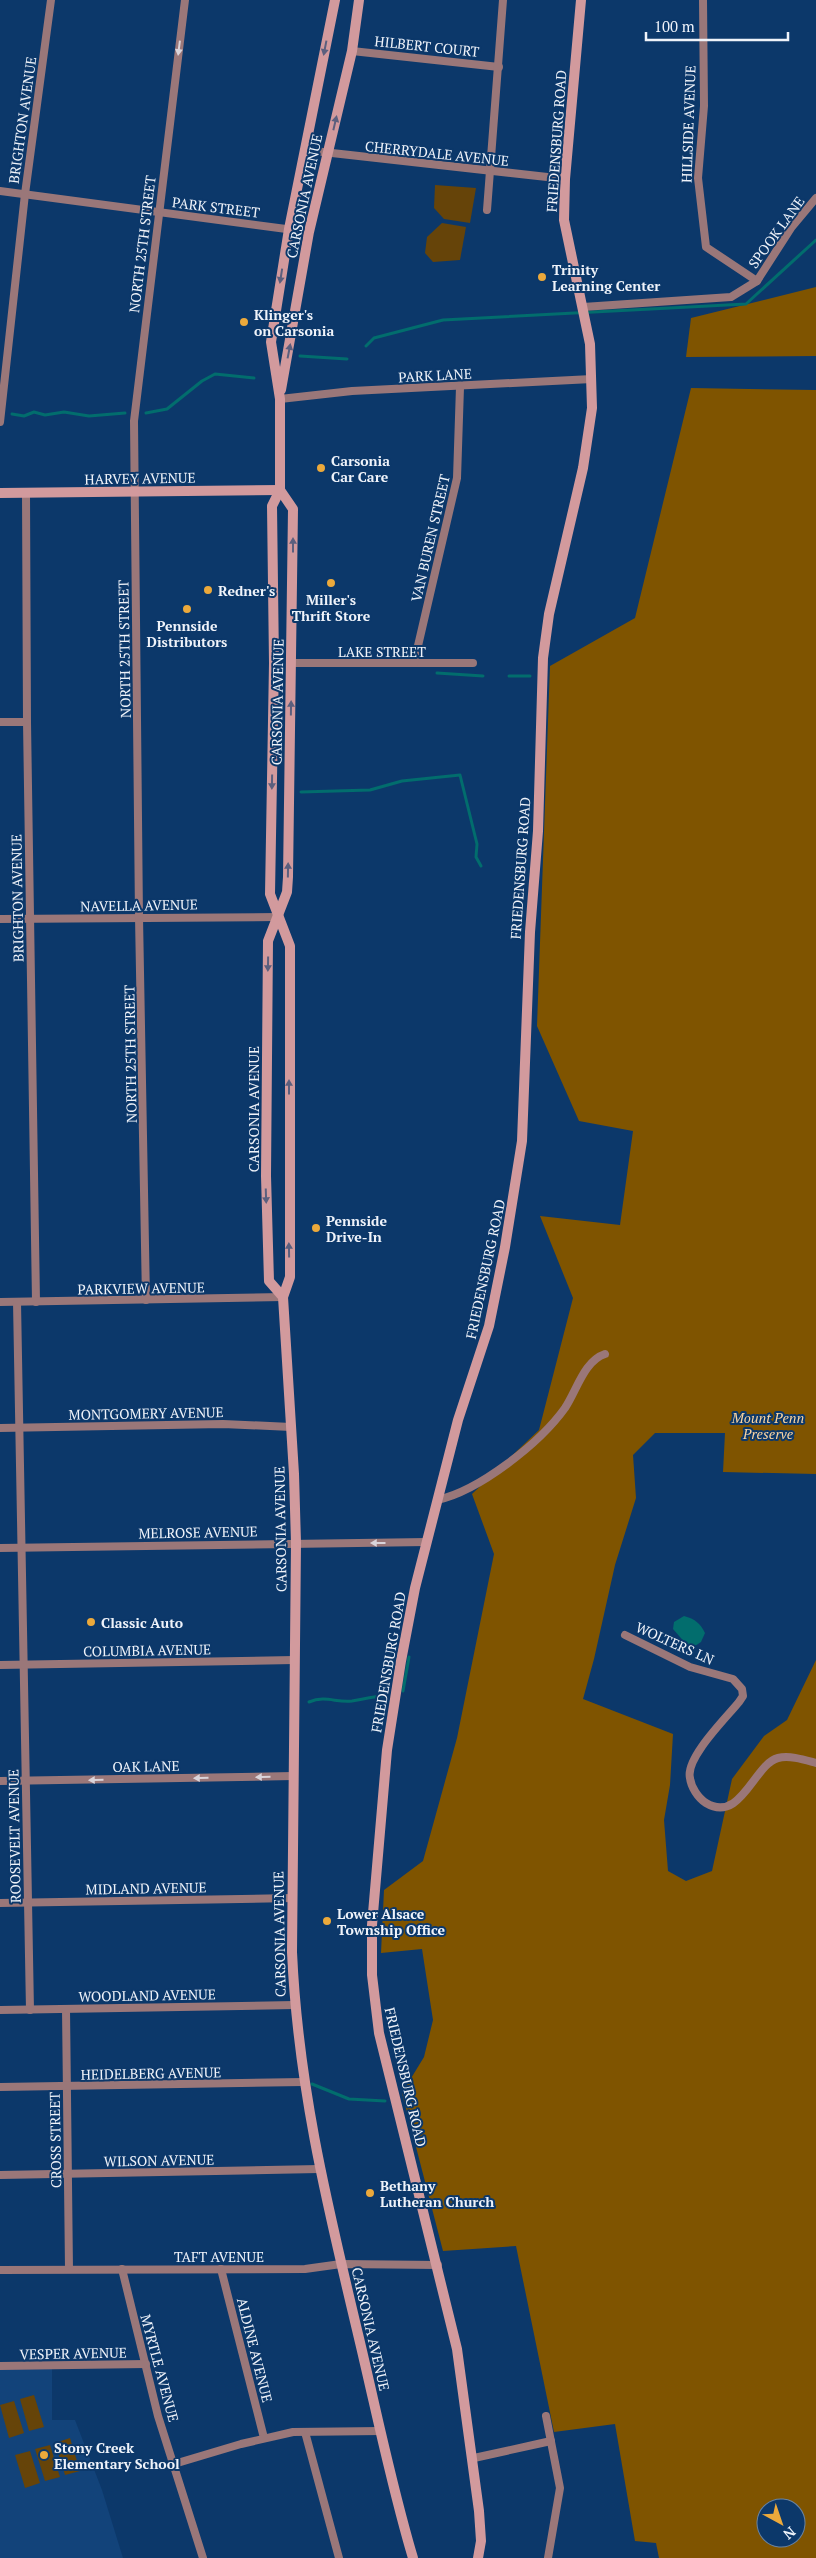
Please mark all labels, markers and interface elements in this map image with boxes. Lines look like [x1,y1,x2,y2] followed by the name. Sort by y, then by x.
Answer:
[646,10,788,42] scale bar
[654,16,695,36] text: 100 m
[374,31,481,61] street label: HILBERT COURT
[321,40,329,56] one-way arrow
[175,41,183,57] one-way arrow
[4,55,40,185] street label: BRIGHTON AVENUE
[676,65,700,183] street label: HILLSIDE AVENUE
[542,69,570,213] street label: FRIEDENSBURG ROAD
[331,115,339,130] one-way arrow
[282,132,326,260] street label: CARSONIA AVENUE
[364,136,510,170] street label: CHERRYDALE AVENUE
[124,174,160,314] street label: NORTH 25TH STREET
[171,192,261,222] street label: PARK STREET
[743,192,809,272] street label: SPOOK LANE
[552,260,660,295] place label: Trinity Learning Center
[277,268,285,284] one-way arrow
[536,271,548,283] marker: Trinity Learning Center
[254,305,334,340] place label: Klinger's on Carsonia
[238,316,250,328] marker: Klinger's on Carsonia
[285,343,293,358] one-way arrow
[398,364,472,386] street label: PARK LANE
[331,451,390,486] place label: Carsonia Car Care
[315,462,327,474] marker: Carsonia Car Care
[84,468,196,488] street label: HARVEY AVENUE
[406,472,454,604] street label: VAN BUREN STREET
[289,537,297,553] one-way arrow
[325,577,337,589] marker: Miller's Thrift Store
[113,579,135,718] street label: NORTH 25TH STREET
[218,581,275,600] place label: Redner's
[202,584,214,596] marker: Redner's
[292,590,371,625] place label: Miller's Thrift Store
[181,603,193,615] marker: Pennside Distributors
[147,616,227,651] place label: Pennside Distributors
[266,639,288,765] street label: CARSONIA AVENUE
[338,642,426,661] street label: LAKE STREET
[288,699,296,715] one-way arrow
[268,774,276,790] one-way arrow
[506,796,534,940] street label: FRIEDENSBURG ROAD
[6,834,28,962] street label: BRIGHTON AVENUE
[284,862,292,878] one-way arrow
[80,894,198,916] street label: NAVELLA AVENUE
[264,956,272,972] one-way arrow
[119,984,141,1123] street label: NORTH 25TH STREET
[244,1046,263,1172] street label: CARSONIA AVENUE
[285,1079,293,1095] one-way arrow
[263,1188,271,1204] one-way arrow
[461,1197,509,1341] street label: FRIEDENSBURG ROAD
[326,1211,387,1246] place label: Pennside Drive-In
[310,1222,322,1234] marker: Pennside Drive-In
[285,1241,293,1257] one-way arrow
[77,1277,205,1299] street label: PARKVIEW AVENUE
[68,1402,224,1424] street label: MONTGOMERY AVENUE
[731,1408,804,1443] park label: Mount Penn Preserve
[269,1466,291,1592] street label: CARSONIA AVENUE
[138,1521,258,1543] street label: MELROSE AVENUE
[370,1539,386,1547] one-way arrow
[366,1590,410,1734] street label: FRIEDENSBURG ROAD
[101,1613,183,1632] place label: Classic Auto
[85,1616,97,1628] marker: Classic Auto
[633,1617,717,1669] street label: WOLTERS LN
[83,1639,211,1661] street label: COLUMBIA AVENUE
[112,1756,180,1776] street label: OAK LANE
[3,1769,25,1903] street label: ROOSEVELT AVENUE
[255,1773,271,1781] one-way arrow
[193,1774,209,1782] one-way arrow
[88,1776,104,1784] one-way arrow
[268,1871,290,1997] street label: CARSONIA AVENUE
[85,1877,207,1899] street label: MIDLAND AVENUE
[337,1904,446,1939] place label: Lower Alsace Township Office
[321,1915,333,1927] marker: Lower Alsace Township Office
[78,1984,216,2006] street label: WOODLAND AVENUE
[381,2005,431,2149] street label: FRIEDENSBURG ROAD
[81,2062,221,2084] street label: HEIDELBERG AVENUE
[45,2091,65,2188] street label: CROSS STREET
[104,2150,214,2170] street label: WILSON AVENUE
[380,2176,494,2211] place label: Bethany Lutheran Church
[364,2187,376,2199] marker: Bethany Lutheran Church
[174,2247,264,2266] street label: TAFT AVENUE
[348,2265,394,2393] street label: CARSONIA AVENUE
[233,2296,277,2404] street label: ALDINE AVENUE
[137,2312,183,2424] street label: MYRTLE AVENUE
[19,2343,127,2363] street label: VESPER AVENUE
[54,2438,180,2473] place label: Stony Creek Elementary School
[38,2449,50,2461] marker: Stony Creek Elementary School
[756,2498,806,2548] north arrow
[779,2523,800,2544] text: N

